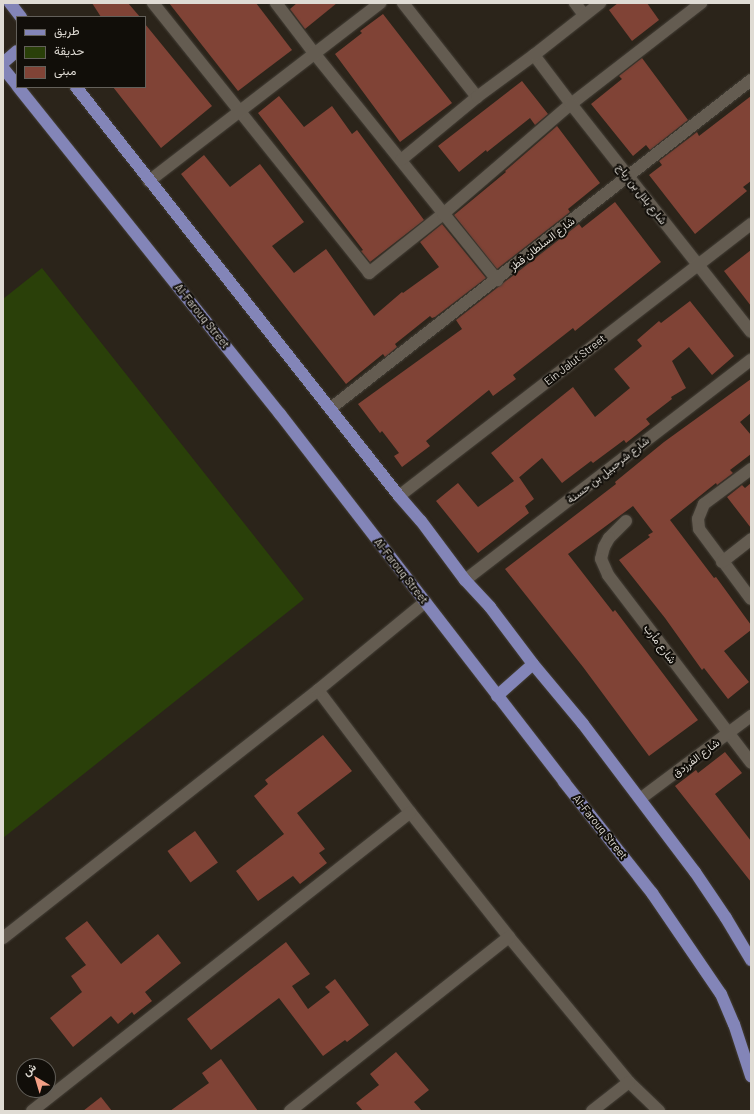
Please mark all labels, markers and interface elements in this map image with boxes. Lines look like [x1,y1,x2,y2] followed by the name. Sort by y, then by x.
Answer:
[16,16,146,88] legend
[54,23,79,37] text: طريق
[54,43,84,57] text: حديقة
[54,63,76,77] text: مبنى
[614,161,670,227] street label: شارع بلال بن رباح
[507,214,577,274] street label: شارع السلطان قطز
[172,281,232,351] street label: Al-Farouq Street
[542,332,608,388] street label: Ein Jalut Street
[564,434,652,506] street label: شارع شرحبيل بن حسنة
[371,536,431,606] street label: Al-Farouq Street
[641,622,679,666] street label: شارع مأرب
[670,736,722,780] street label: شارع الفرزدق
[570,792,630,862] street label: Al-Farouq Street
[16,1058,56,1098] north arrow
[20,1060,38,1078] text: ش

